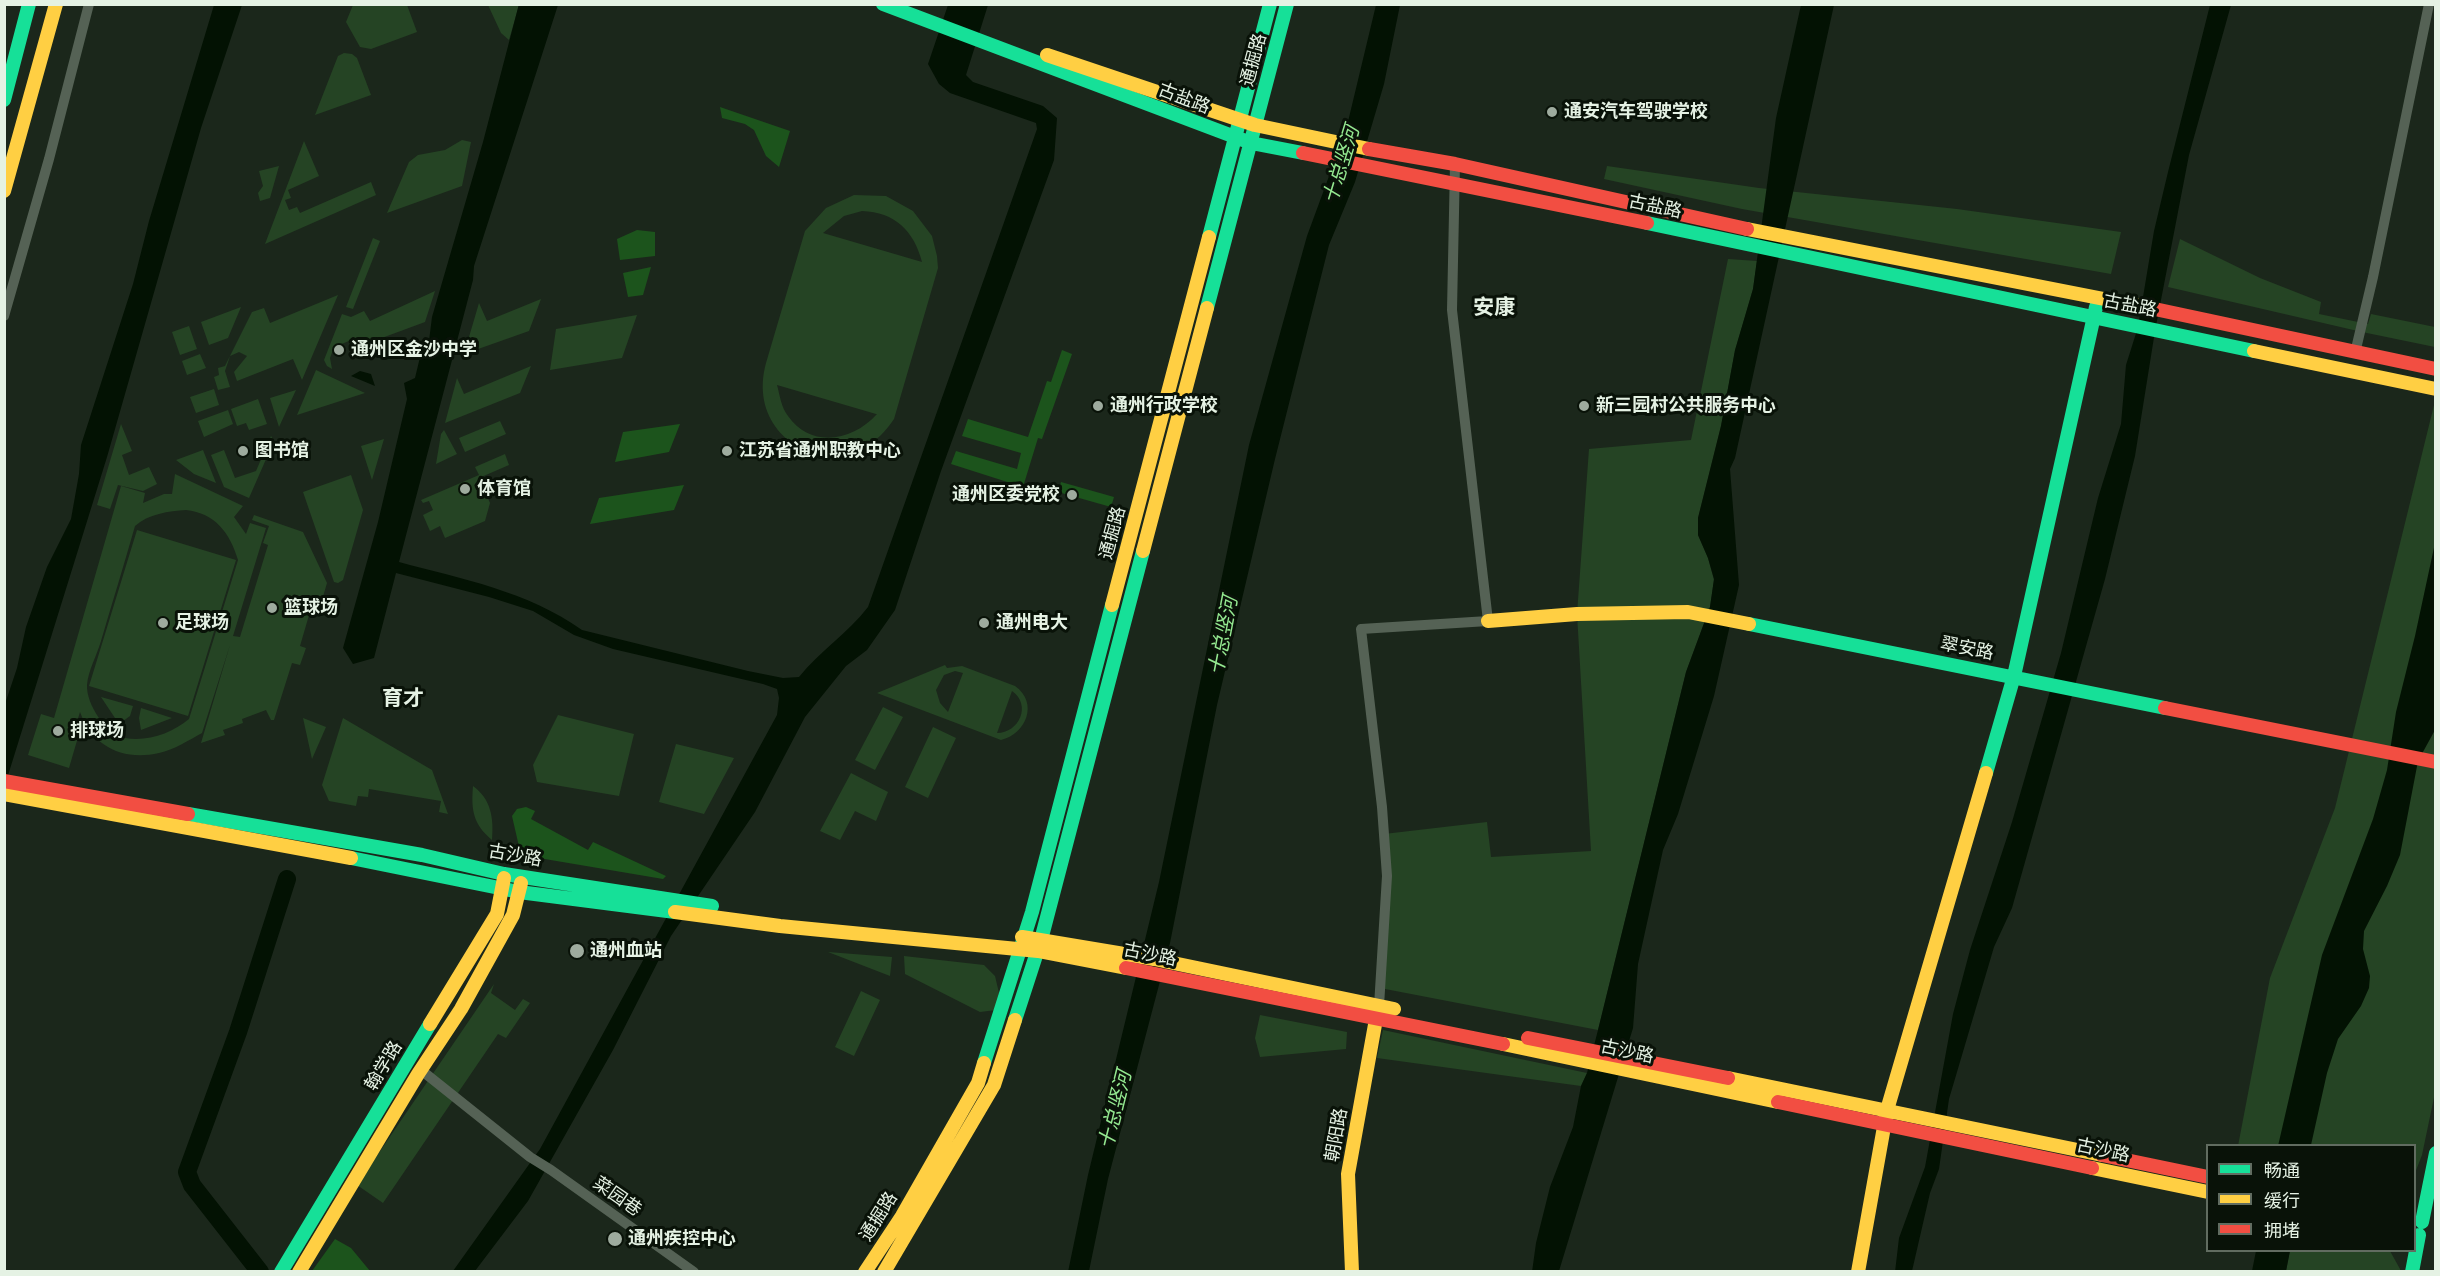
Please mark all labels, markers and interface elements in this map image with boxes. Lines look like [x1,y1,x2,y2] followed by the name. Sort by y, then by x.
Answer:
[1237,31,1271,89] street label: 通掘路
[1155,79,1213,119] street label: 古盐路
[1564,101,1708,123] place label: 通安汽车驾驶学校
[1545,105,1559,119] marker: 通安汽车驾驶学校
[1319,123,1365,207] water label: 十总竖河
[1626,191,1684,223] street label: 古盐路
[2101,290,2159,322] street label: 古盐路
[1473,295,1515,321] district label: 安康
[351,339,477,361] place label: 通州区金沙中学
[332,343,346,357] marker: 通州区金沙中学
[1110,395,1218,417] place label: 通州行政学校
[1596,395,1776,417] place label: 新三园村公共服务中心
[1091,399,1105,413] marker: 通州行政学校
[1577,399,1591,413] marker: 新三园村公共服务中心
[255,440,309,462] place label: 图书馆
[739,440,901,462] place label: 江苏省通州职教中心
[236,444,250,458] marker: 图书馆
[720,444,734,458] marker: 江苏省通州职教中心
[477,478,531,500] place label: 体育馆
[458,482,472,496] marker: 体育馆
[952,484,1060,506] place label: 通州区委党校
[1065,488,1079,502] marker: 通州区委党校
[1096,504,1130,562] street label: 通掘路
[1205,594,1243,678] water label: 十总竖河
[284,597,338,619] place label: 篮球场
[265,601,279,615] marker: 篮球场
[175,612,229,634] place label: 足球场
[996,612,1068,634] place label: 通州电大
[156,616,170,630] marker: 足球场
[977,616,991,630] marker: 通州电大
[1938,633,1996,665] street label: 翠安路
[382,686,424,712] district label: 育才
[70,720,124,742] place label: 排球场
[51,724,65,738] marker: 排球场
[487,841,543,871] street label: 古沙路
[1121,939,1179,971] street label: 古沙路
[590,940,662,962] place label: 通州血站
[568,942,586,960] marker: 通州血站
[1598,1036,1656,1068] street label: 古沙路
[361,1037,407,1095] street label: 翰学路
[1095,1068,1137,1152] water label: 十总竖河
[1322,1107,1352,1163] street label: 朝阳路
[2074,1135,2132,1167] street label: 古沙路
[2206,1144,2416,1252] legend
[2264,1159,2300,1182] text: 畅通
[589,1173,645,1221] street label: 菜园巷
[856,1188,902,1246] street label: 通掘路
[2264,1189,2300,1212] text: 缓行
[2264,1219,2300,1242] text: 拥堵
[628,1228,736,1250] place label: 通州疾控中心
[606,1230,624,1248] marker: 通州疾控中心

